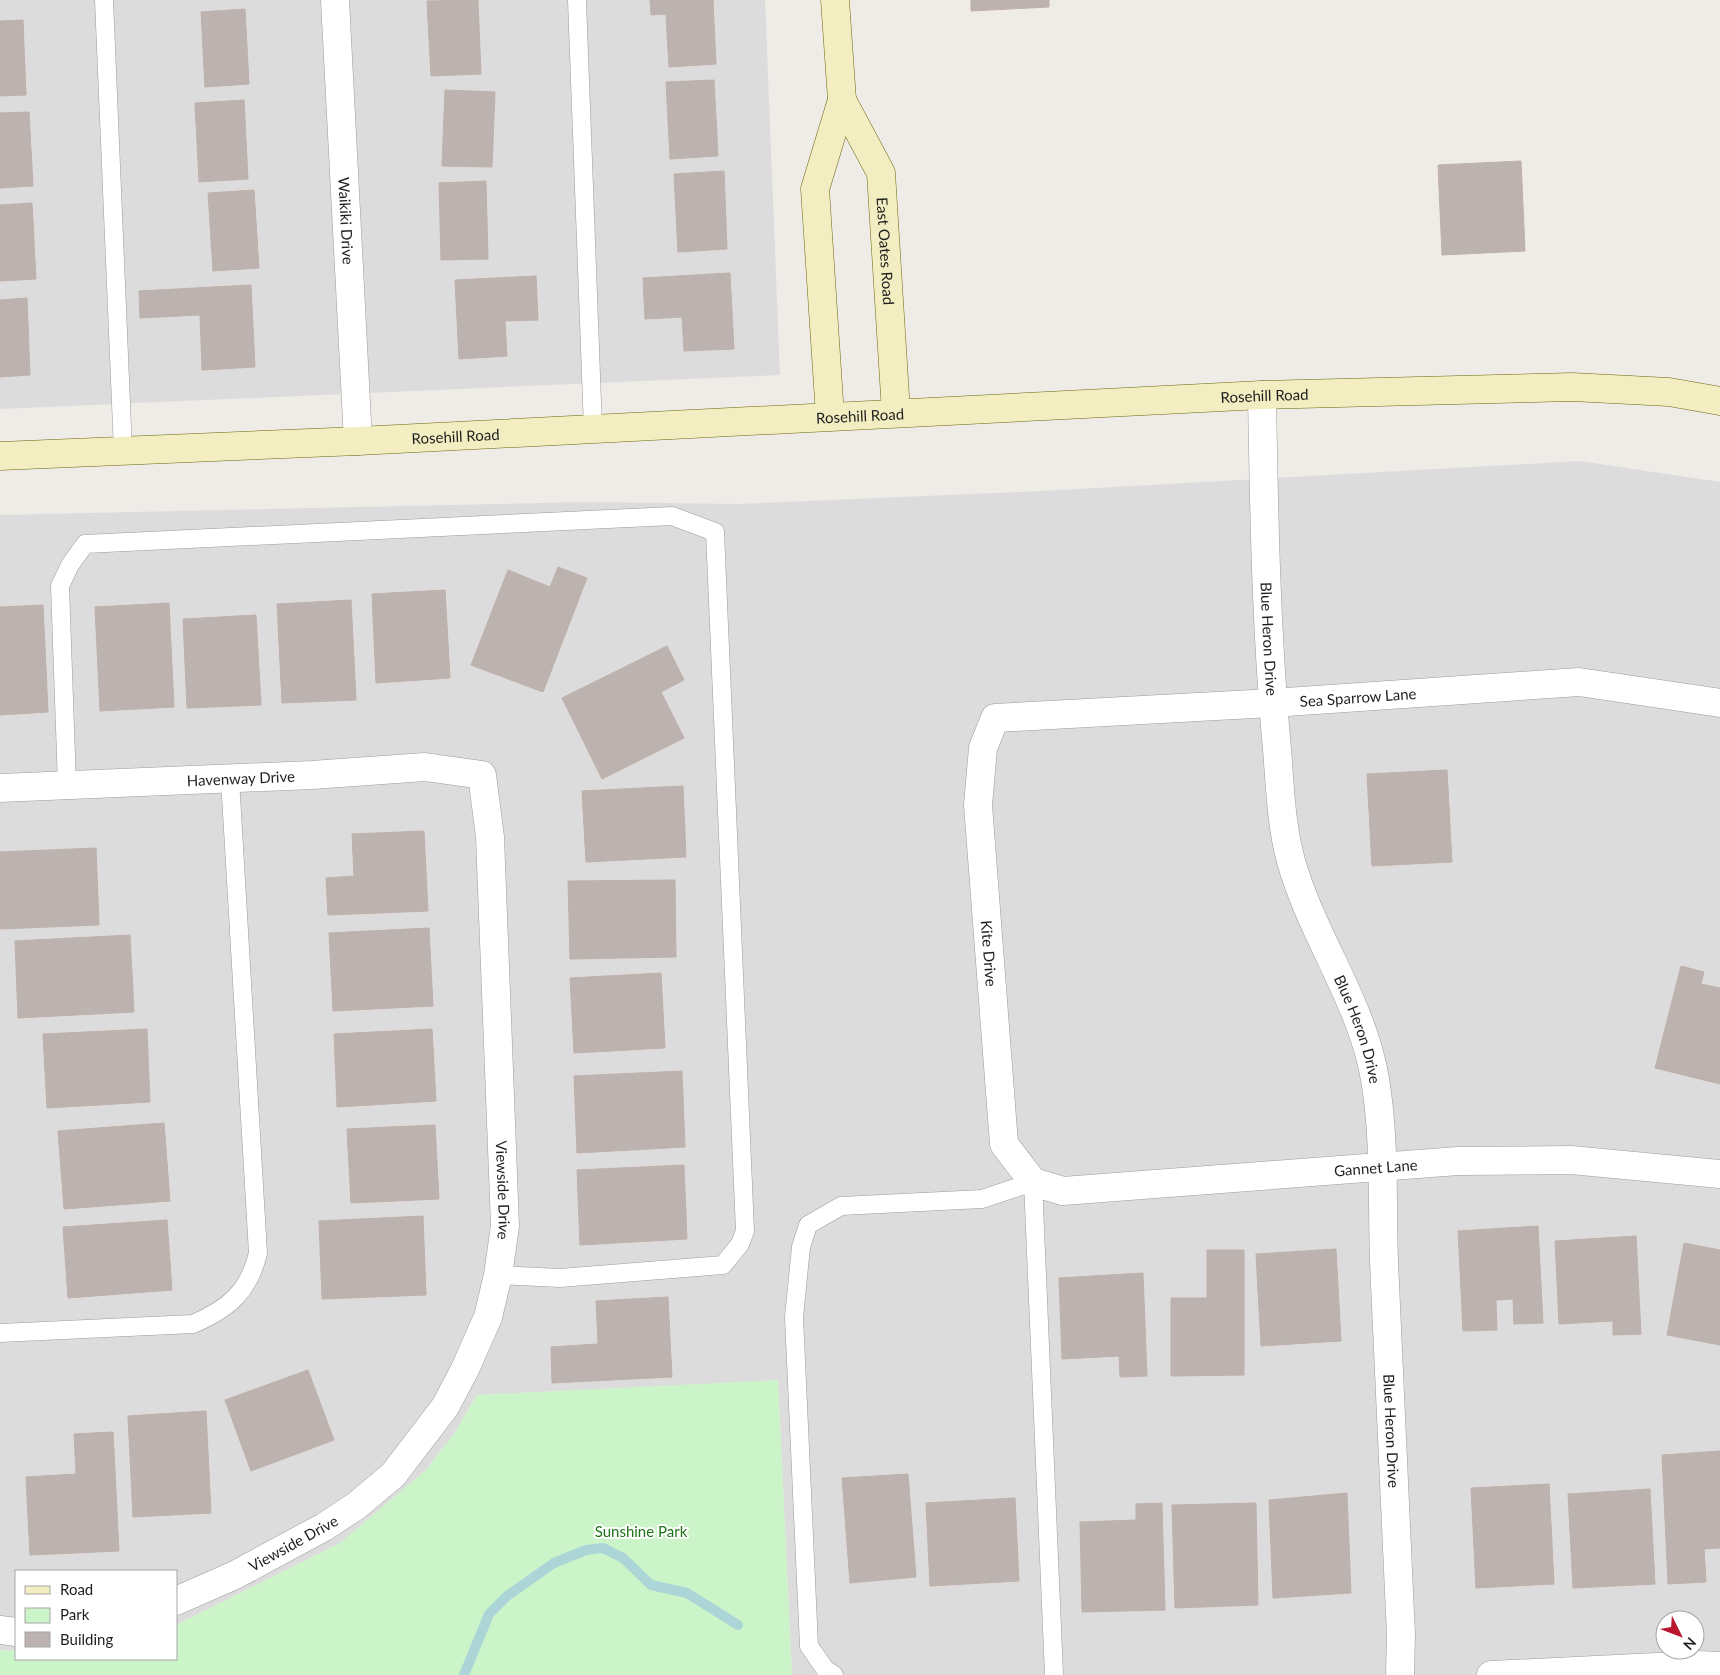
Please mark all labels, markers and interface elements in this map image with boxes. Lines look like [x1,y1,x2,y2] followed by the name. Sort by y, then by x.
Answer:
[335,176,358,265] street label: Waikiki Drive
[874,197,898,305] street label: East Oates Road
[1220,385,1309,406] street label: Rosehill Road
[816,404,904,427] street label: Rosehill Road
[411,425,500,447] street label: Rosehill Road
[1257,582,1282,697] street label: Blue Heron Drive
[1299,684,1417,710] street label: Sea Sparrow Lane
[186,767,295,789] street label: Havenway Drive
[978,920,1001,987] street label: Kite Drive
[1331,972,1385,1085] street label: Blue Heron Drive
[493,1140,514,1241] street label: Viewside Drive
[1333,1155,1418,1179] street label: Gannet Lane
[1380,1374,1403,1488] street label: Blue Heron Drive
[245,1511,341,1575] street label: Viewside Drive
[595,1522,688,1540] park label: Sunshine Park
[15,1570,178,1660] legend
[60,1580,93,1598] text: Road
[60,1605,90,1623] text: Park
[1655,1610,1705,1660] north arrow
[60,1630,113,1648] text: Building
[1680,1634,1700,1654] text: N

